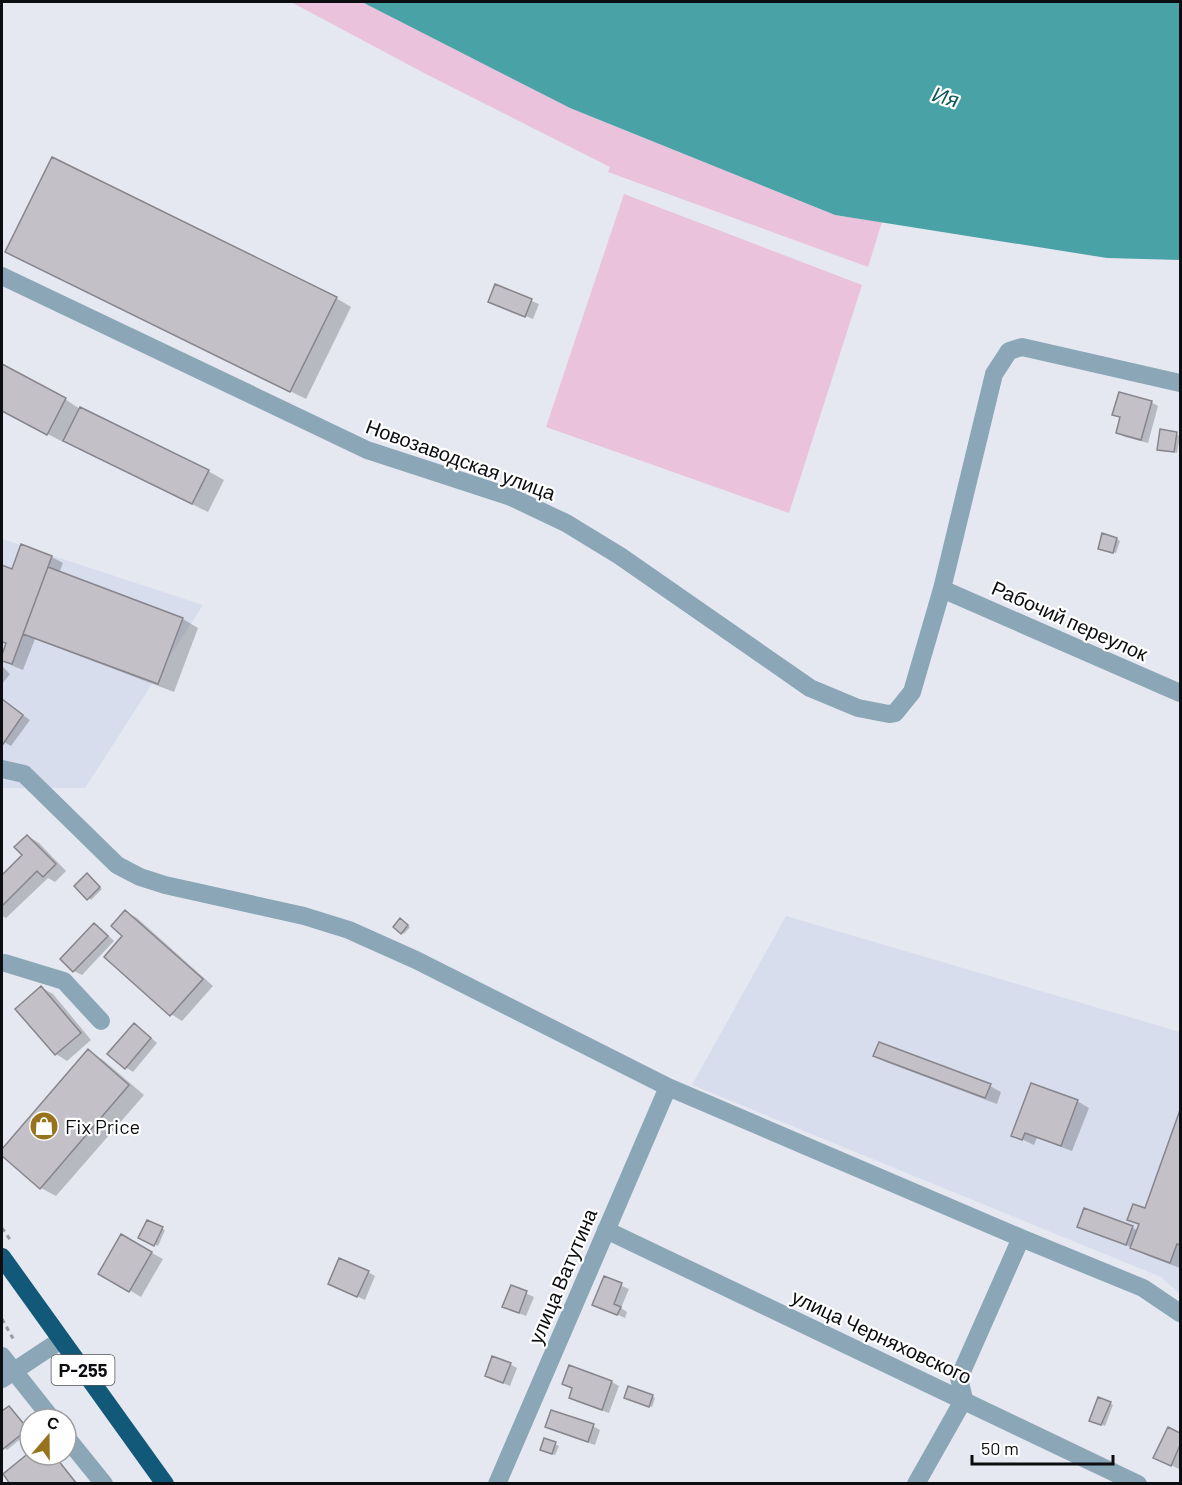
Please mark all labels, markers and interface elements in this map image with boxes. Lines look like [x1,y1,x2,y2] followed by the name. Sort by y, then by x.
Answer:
[930,80,962,112] water label: Ия
[363,414,560,505] street label: Новозаводская улица
[988,575,1152,665] street label: Рабочий переулок
[28,1110,60,1142] shop icon: Fix Price
[65,1114,140,1138] place label: Fix Price
[523,1204,602,1347] street label: улица Ватутина
[788,1284,976,1388] street label: улица Черняховского
[52,1355,115,1385] road number: Р-255
[18,1407,78,1467] north arrow
[45,1412,62,1433] text: С
[972,1428,1113,1466] scale bar
[981,1437,1019,1459] text: 50 m

